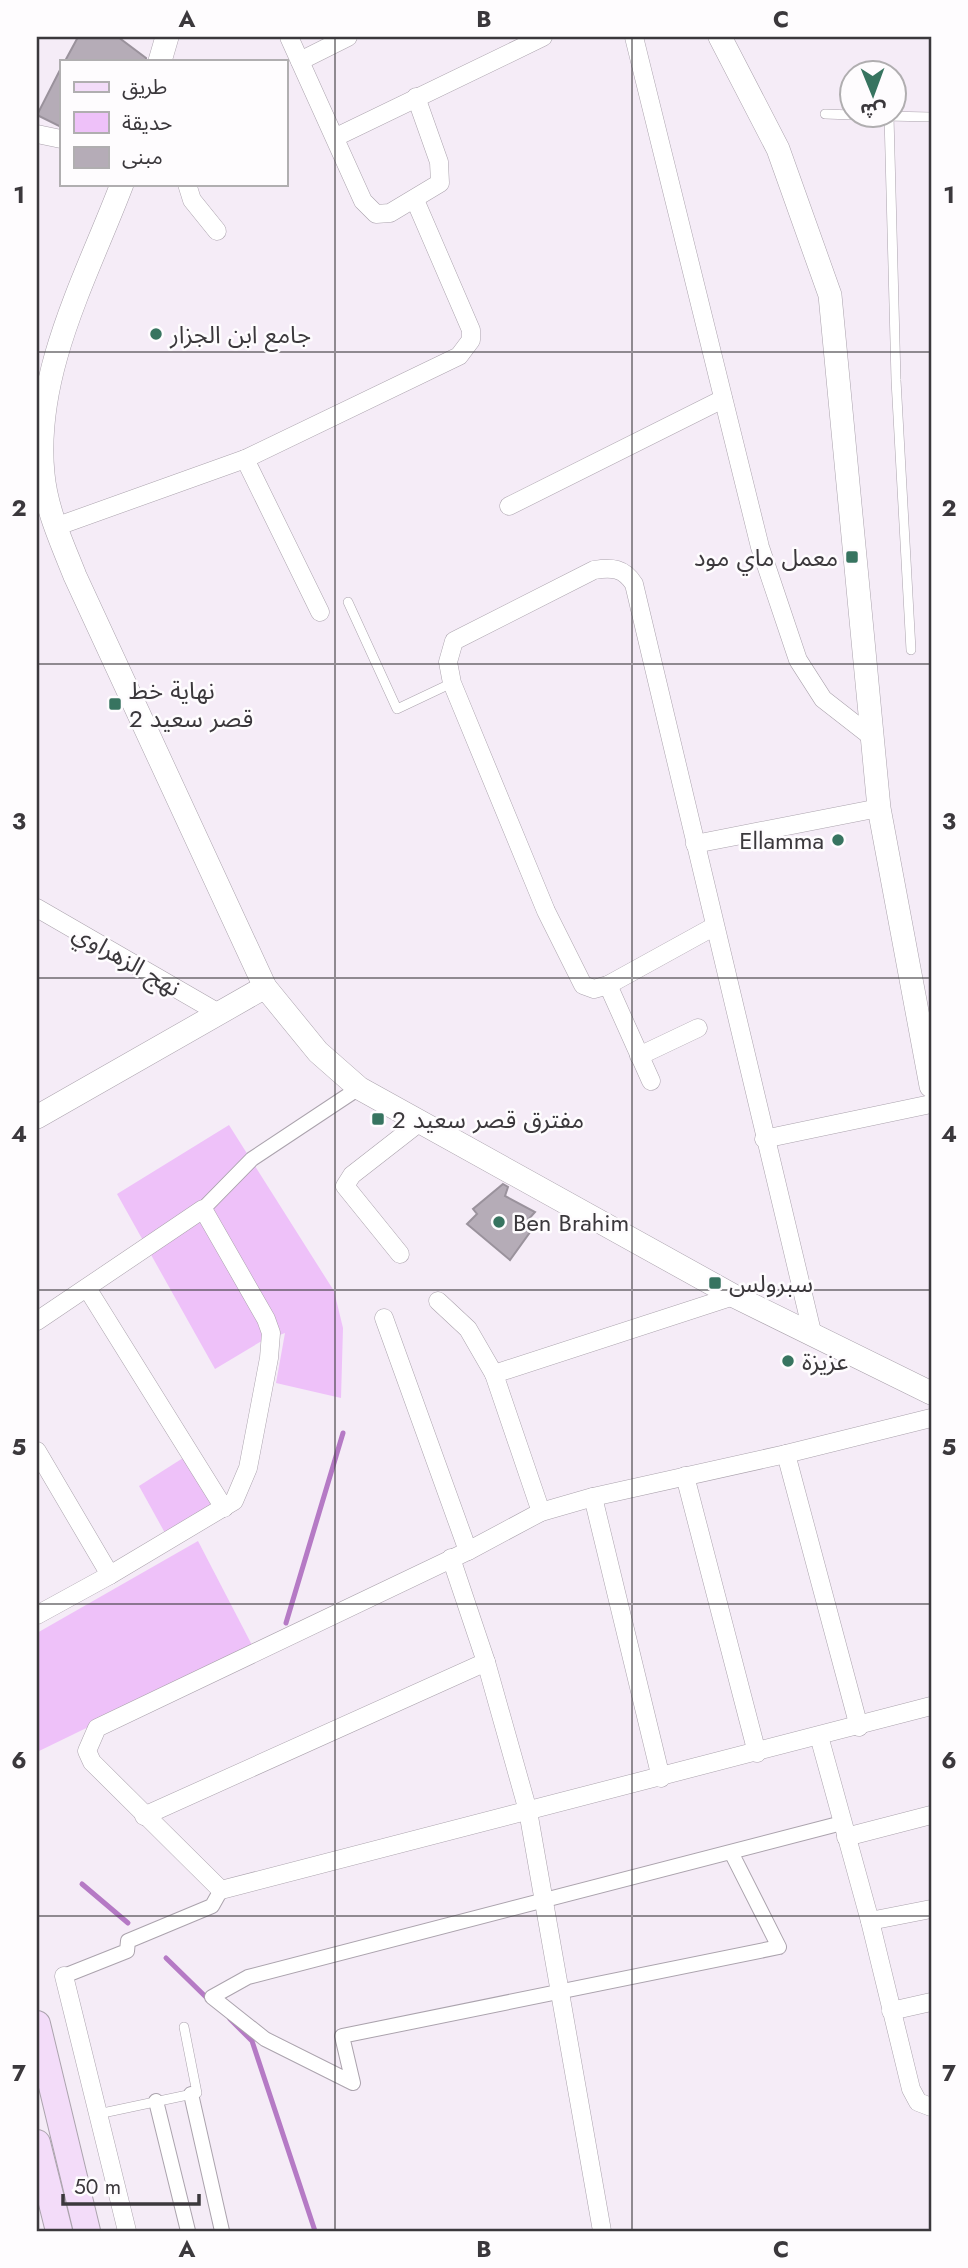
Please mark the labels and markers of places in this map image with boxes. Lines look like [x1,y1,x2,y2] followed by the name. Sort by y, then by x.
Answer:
[169,317,311,352] place label: جامع ابن الجزار
[148,326,164,342] marker: جامع ابن الجزار
[694,540,838,576] place label: معمل ماي مود
[844,549,860,565] marker: معمل ماي مود
[129,673,253,736] place label: نهاية خط قصر سعيد 2
[107,696,123,712] marker: نهاية خط قصر سعيد 2
[739,823,824,858] place label: Ellamma
[830,832,846,848] marker: Ellamma
[392,1102,584,1137] place label: مفترق قصر سعيد 2
[370,1111,386,1127] marker: مفترق قصر سعيد 2
[513,1205,629,1240] place label: Ben Brahim
[491,1214,507,1230] marker: Ben Brahim
[729,1266,813,1301] place label: سبرولس
[707,1275,723,1291] marker: سبرولس
[802,1344,848,1379] place label: عزيزة
[780,1353,796,1369] marker: عزيزة

